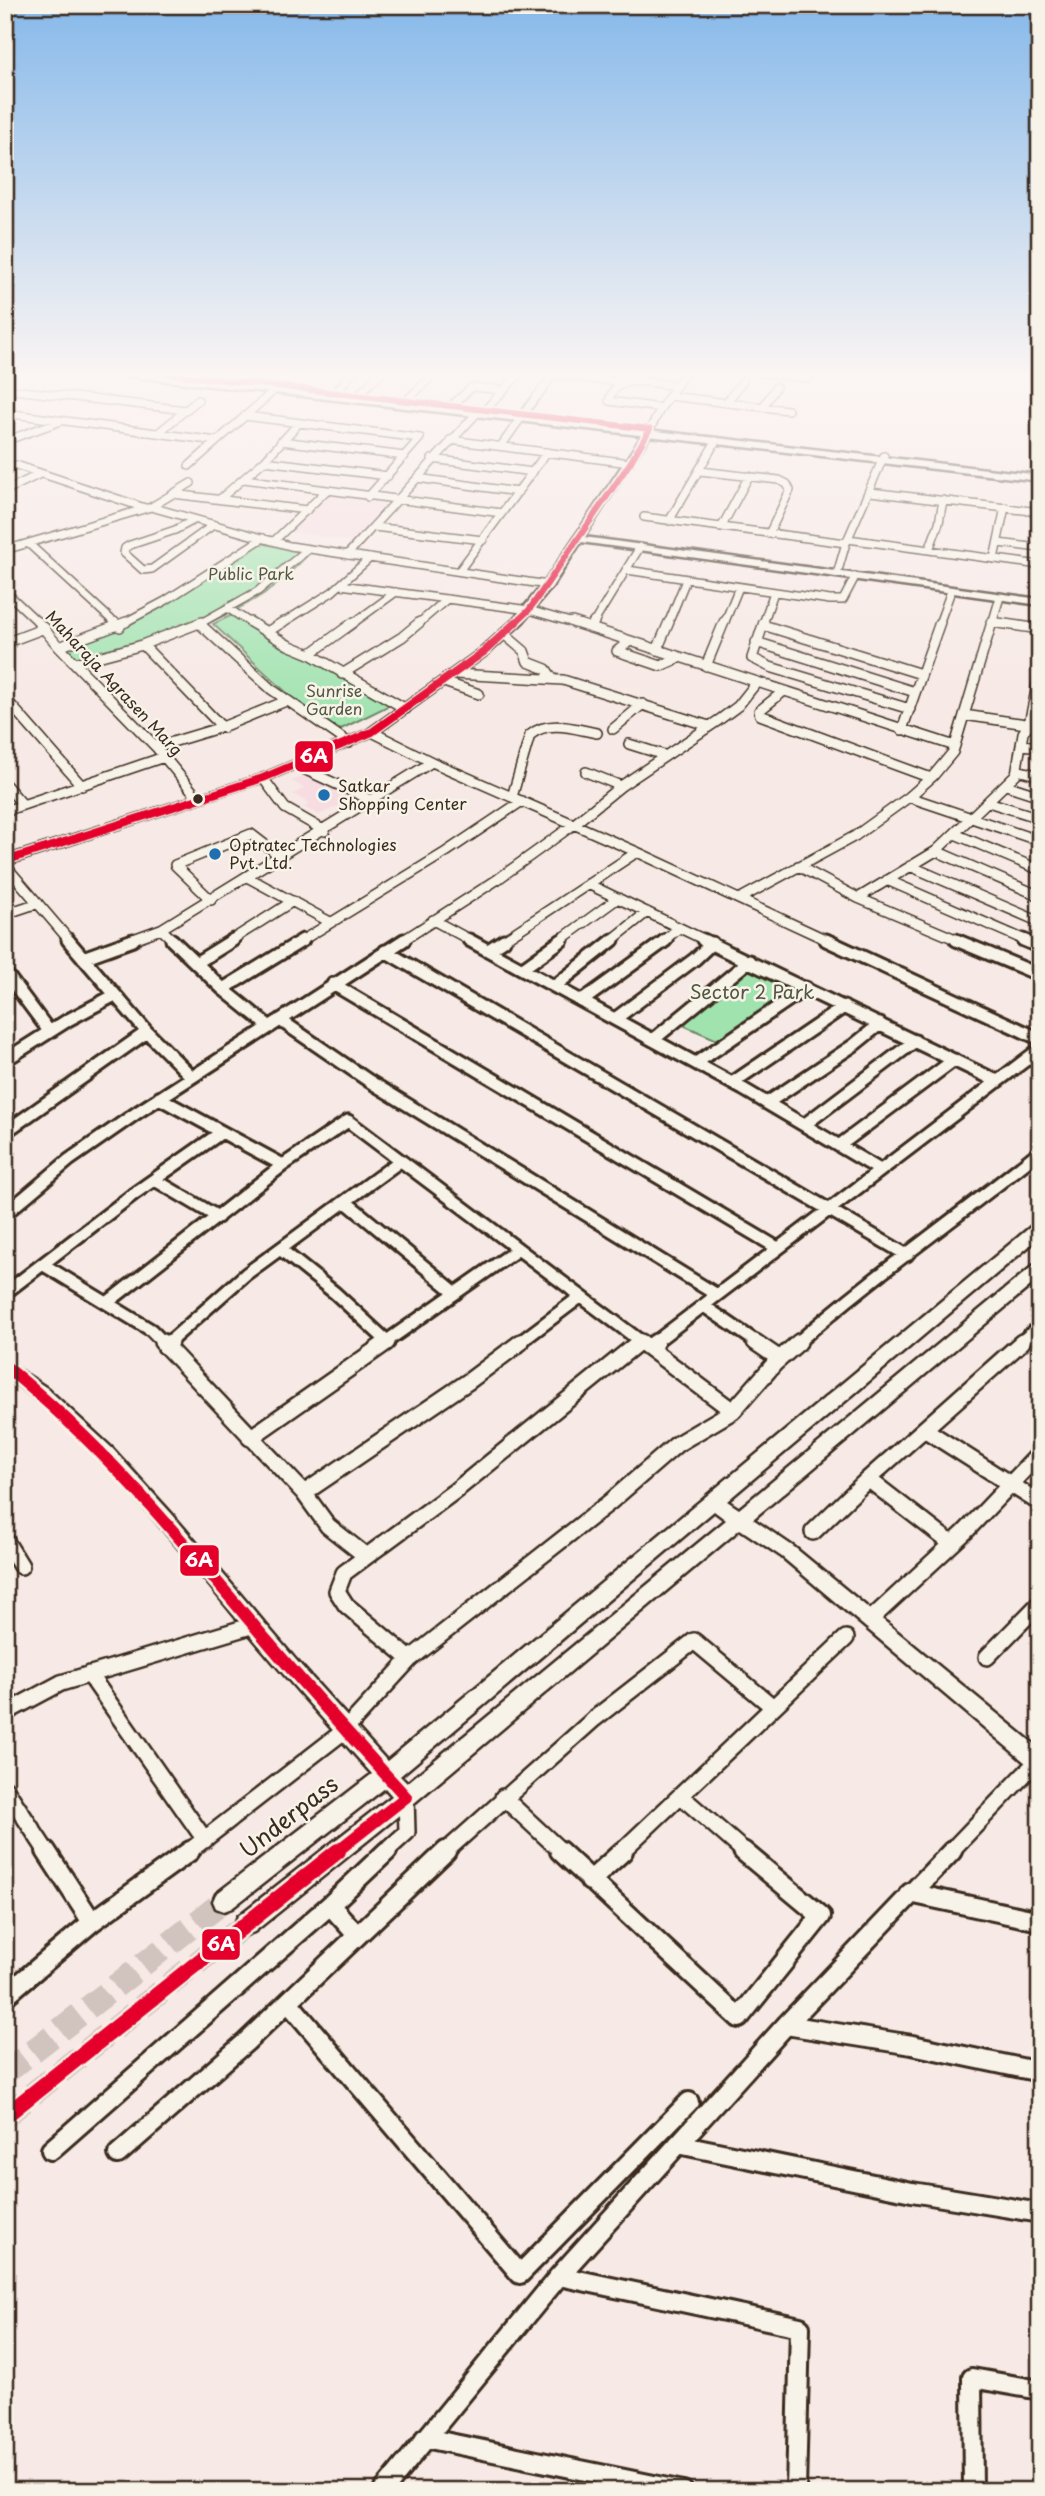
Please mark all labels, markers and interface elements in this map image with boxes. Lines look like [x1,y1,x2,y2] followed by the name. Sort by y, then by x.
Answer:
[208,561,294,585] park label: Public Park
[41,604,189,760] street label: Maharaja Agrasen Marg
[306,678,362,720] park label: Sunrise Garden
[294,740,334,773] line badge: 6A
[300,741,328,769] text: 6A
[338,773,467,815] place label: Satkar Shopping Center
[316,787,332,803] marker: Satkar Shopping Center
[191,792,205,806] unlabelled marker
[229,832,397,874] place label: Optratec Technologies Pvt. Ltd.
[207,846,223,862] marker: Optratec Technologies Pvt. Ltd.
[689,977,815,1005] park label: Sector 2 Park
[179,1544,220,1577] line badge: 6A
[185,1545,213,1573] text: 6A
[231,1766,345,1866] street label: Underpass
[201,1928,241,1961] line badge: 6A
[207,1929,235,1957] text: 6A

